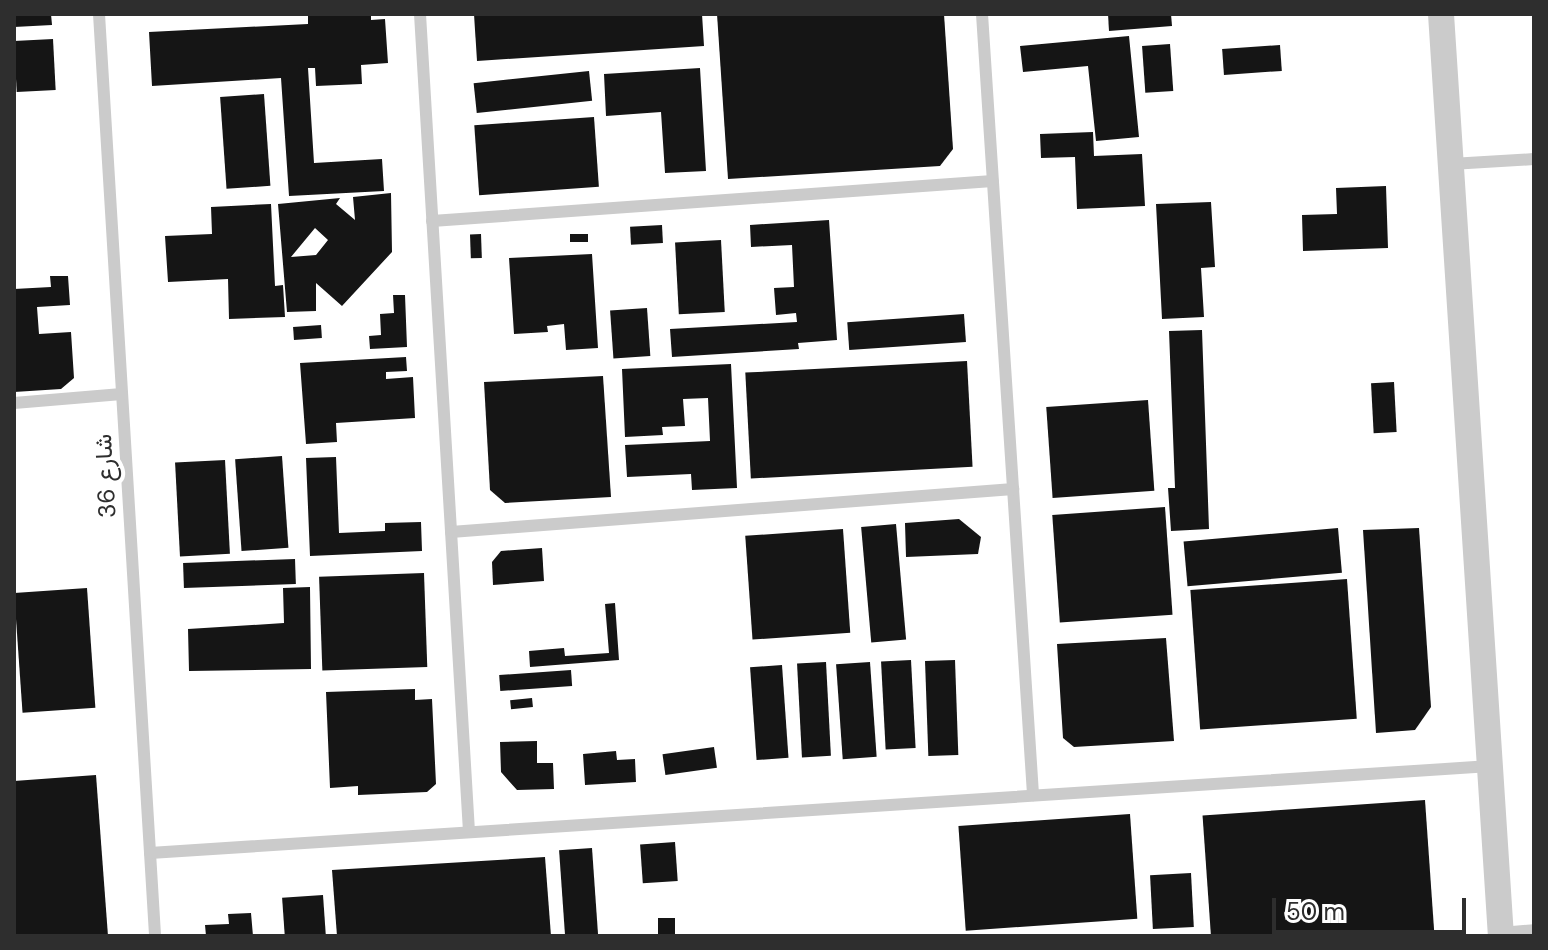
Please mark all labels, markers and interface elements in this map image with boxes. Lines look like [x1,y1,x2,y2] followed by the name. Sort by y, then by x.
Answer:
[88,433,122,519] street label: شارع 36
[1276,882,1470,932] scale bar
[1286,896,1345,927] text: 50 m

